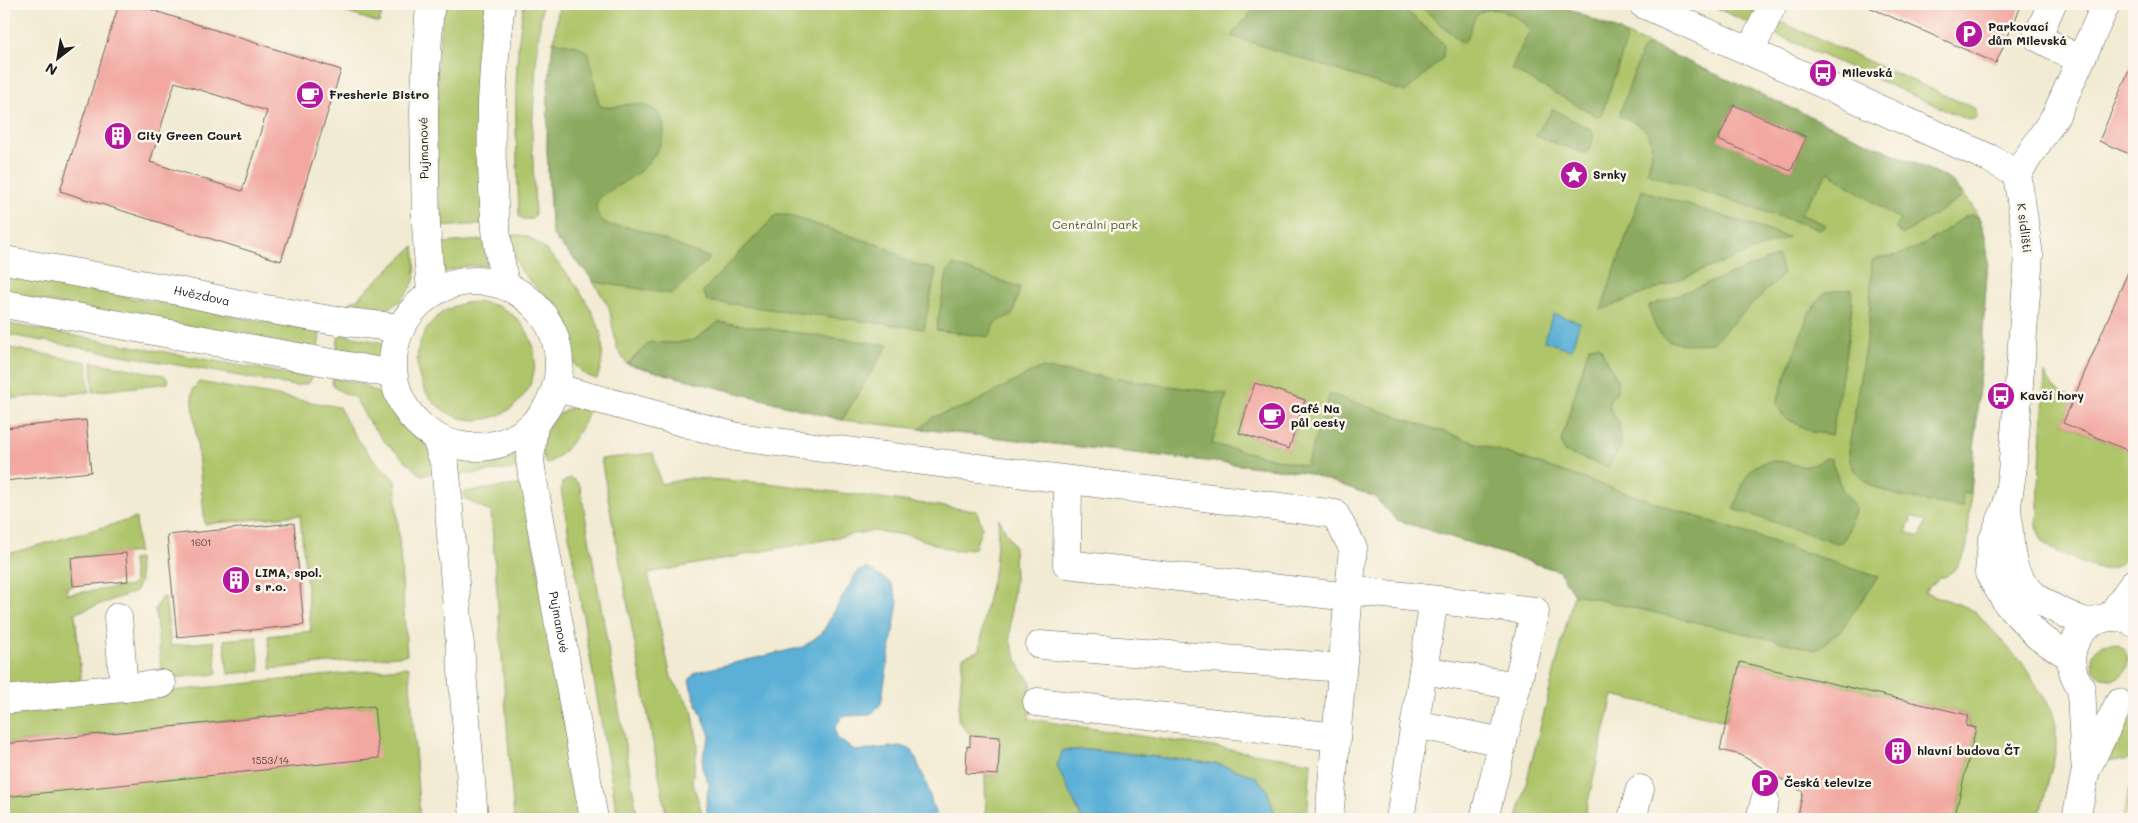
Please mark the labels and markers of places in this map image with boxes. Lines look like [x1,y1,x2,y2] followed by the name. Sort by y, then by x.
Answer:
[1988,18,2067,48] place label: Parkovací dům Milevská
[1954,19,1984,49] parking icon: Parkovací dům Milevská
[1808,58,1838,88] bus stop icon: Milevská
[1842,64,1893,80] place label: Milevská
[295,80,325,110] cafe icon: Fresherie Bistro
[329,86,429,102] place label: Fresherie Bistro
[103,121,133,151] building icon: City Green Court
[137,127,242,143] place label: City Green Court
[1559,160,1589,190] place icon: Srnky
[1593,166,1627,182] place label: Srnky
[1986,381,2016,411] bus stop icon: Kavčí hory
[2020,387,2084,403] place label: Kavčí hory
[1291,400,1346,430] place label: Café Na půl cesty
[1257,401,1287,431] cafe icon: Café Na půl cesty
[255,564,322,594] place label: LIMA, spol. s r.o.
[221,565,251,595] building icon: LIMA, spol. s r.o.
[1883,736,1913,766] building icon: hlavní budova ČT
[1917,742,2020,758] place label: hlavní budova ČT
[1750,768,1780,798] parking icon: Česká televize
[1784,774,1872,790] place label: Česká televize

